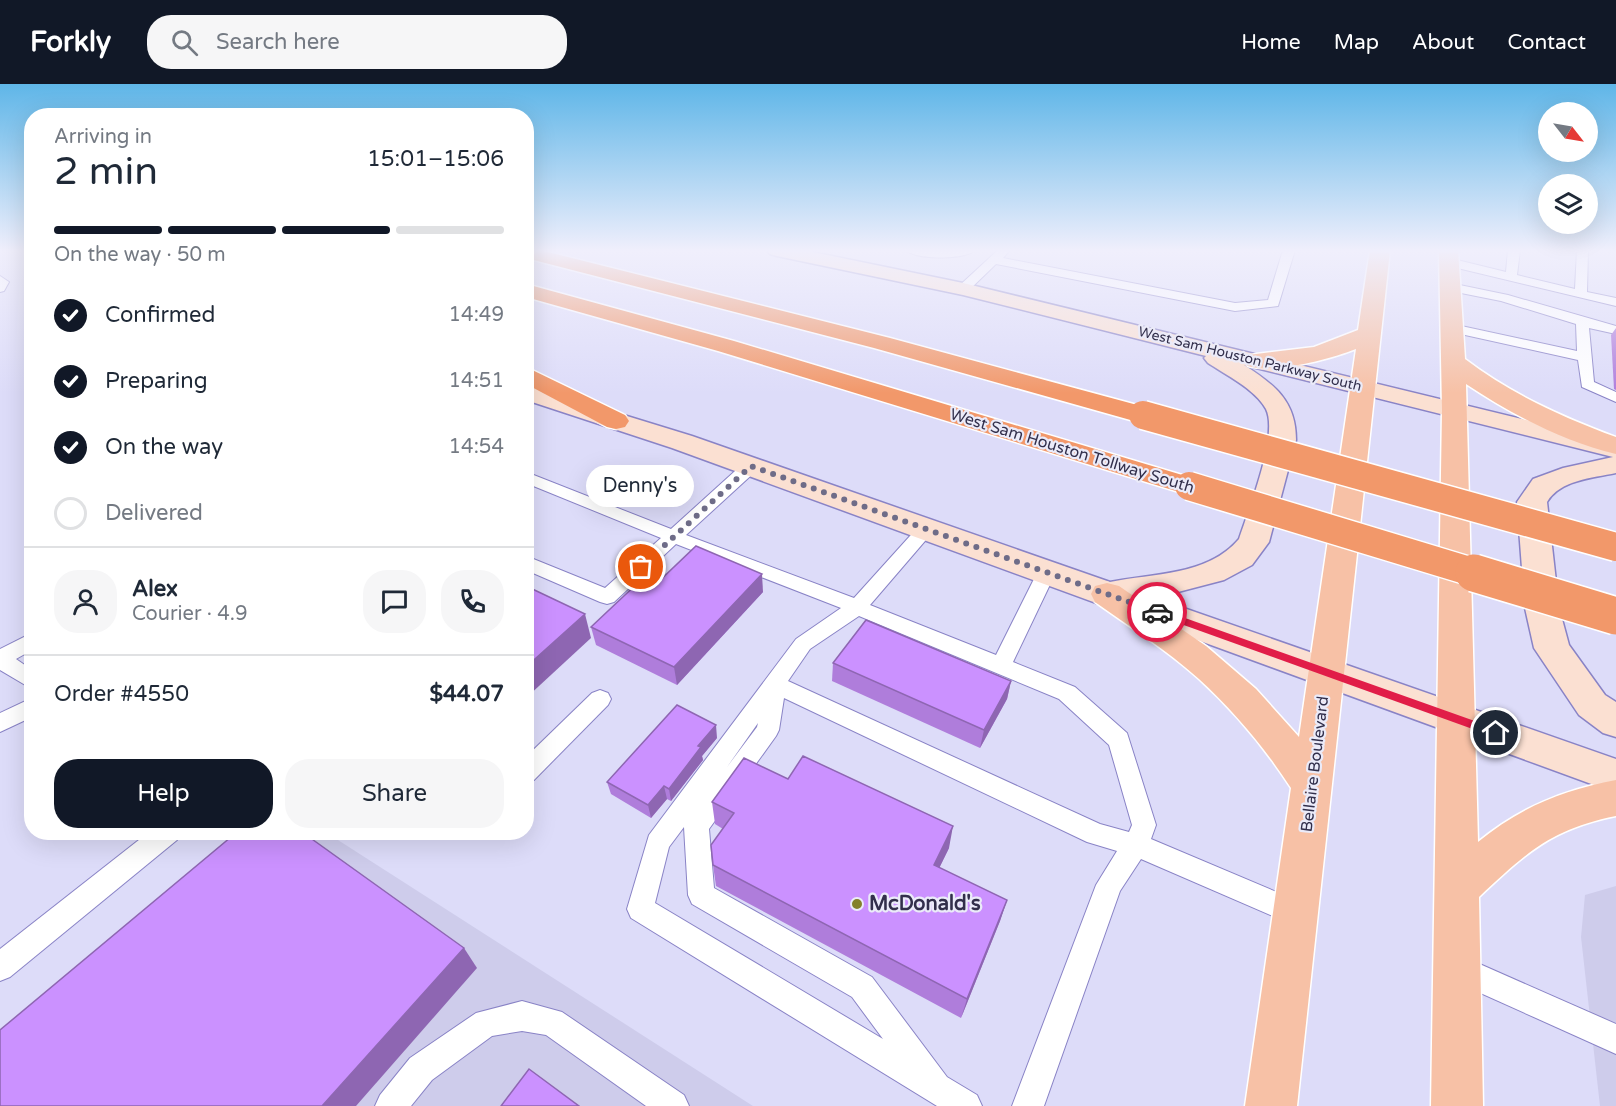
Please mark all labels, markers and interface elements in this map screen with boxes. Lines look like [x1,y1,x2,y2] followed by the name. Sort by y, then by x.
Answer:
[147,15,567,69] search box
[30,25,111,59] text: Forkly
[168,26,201,59] icon: search
[216,29,340,55] text: Search here
[1241,30,1301,55] text: Home
[1334,30,1379,55] text: Map
[1412,30,1474,55] text: About
[1507,30,1586,55] text: Contact
[1538,102,1598,162] north arrow
[1538,102,1598,234] map controls
[54,125,152,149] text: Arriving in
[367,146,504,172] text: 15:01–15:06
[54,148,158,195] text: 2 min
[1538,174,1598,234] button: layers
[54,243,226,267] text: On the way · 50 m
[54,299,87,332] icon: check
[105,302,215,328] text: Confirmed
[449,303,504,327] text: 14:49
[1137,323,1363,395] street label: West Sam Houston Parkway South
[54,365,87,398] icon: check
[105,368,208,394] text: Preparing
[449,369,504,393] text: 14:51
[947,404,1197,498] street label: West Sam Houston Tollway South
[54,431,87,464] icon: check
[105,434,223,460] text: On the way
[449,435,504,459] text: 14:54
[587,465,695,507] callout: Denny's
[603,474,677,498] text: Denny's
[105,500,203,526] text: Delivered
[615,541,666,592] pin
[624,550,657,583] icon: bag
[54,570,117,633] button: person
[363,570,426,633] button: chat
[441,570,504,633] button: phone
[132,576,178,602] text: Alex
[1127,582,1187,642] courier
[1141,596,1174,629] icon: car
[132,602,247,626] text: Courier · 4.9
[54,681,189,707] text: Order #4550
[429,681,504,707] text: $44.07
[1297,695,1333,833] street label: Bellaire Boulevard
[1470,707,1521,758] pin
[1479,716,1512,749] icon: home
[54,759,273,828] button: Help
[285,759,504,828] button: Share
[869,892,981,916] place label: McDonald's
[850,897,864,911] marker: McDonald's

